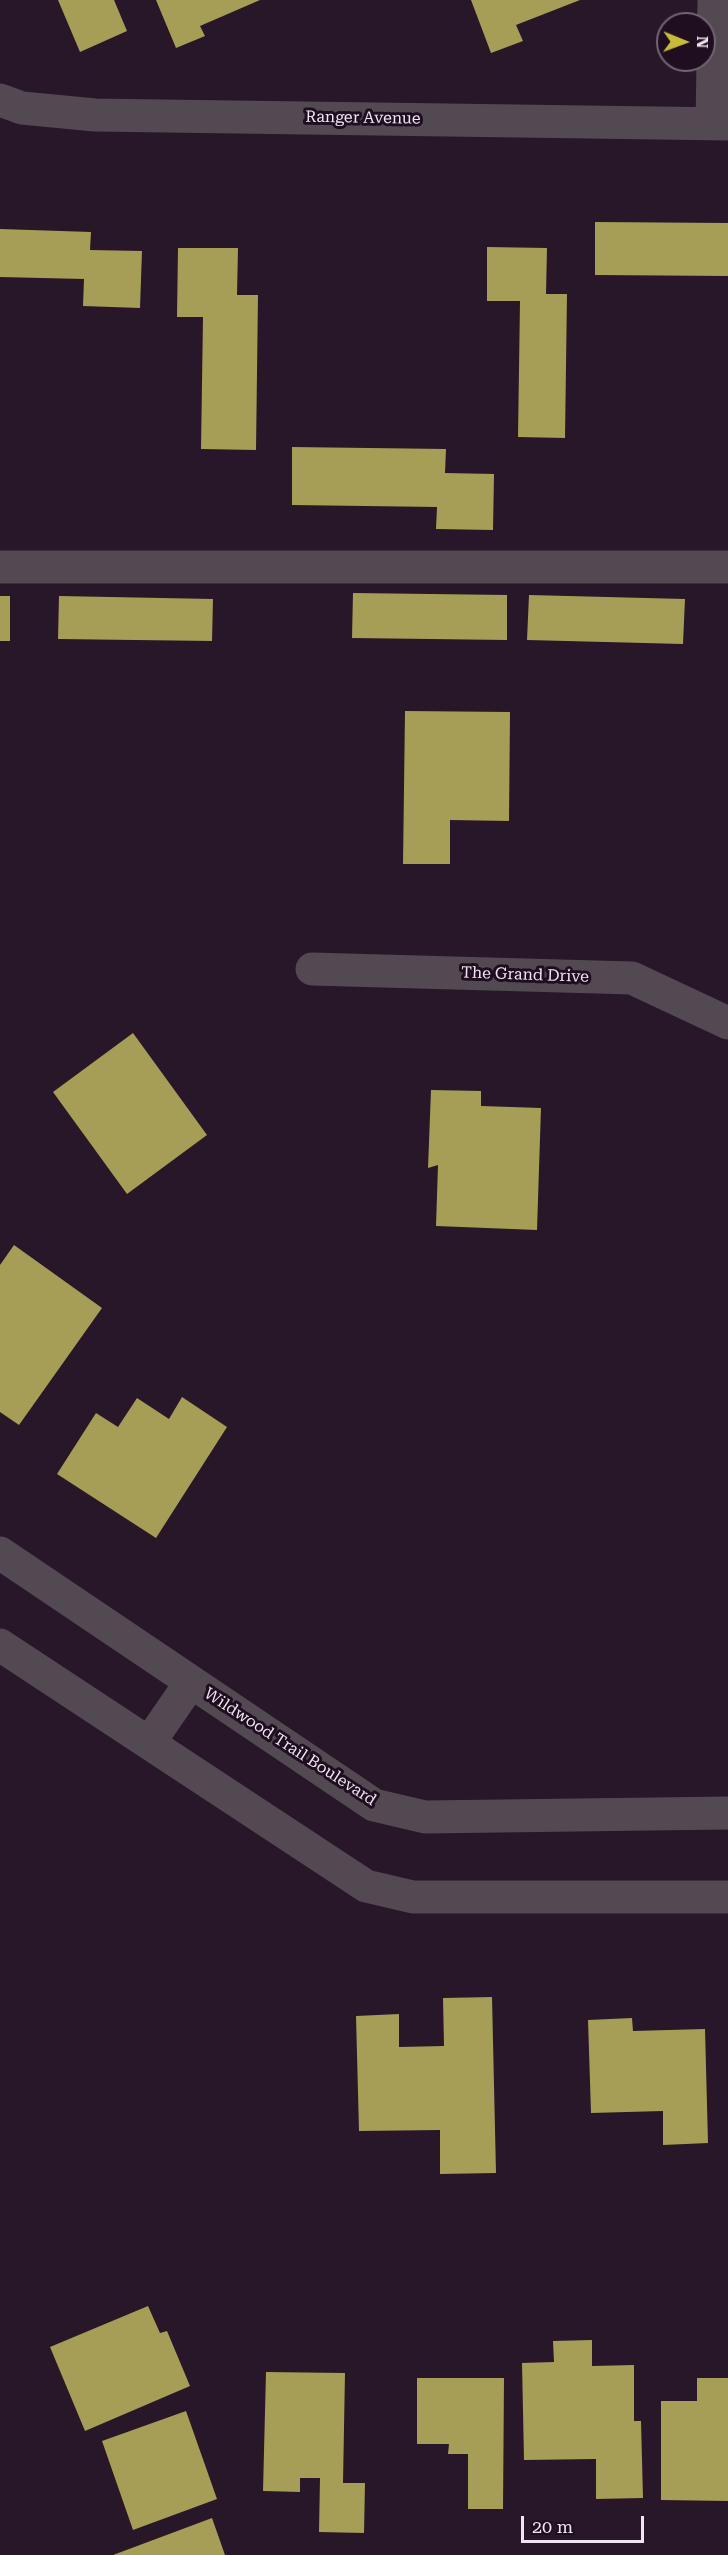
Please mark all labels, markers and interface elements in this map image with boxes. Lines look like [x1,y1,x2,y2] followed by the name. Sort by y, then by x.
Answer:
[656,12,716,72] north arrow
[693,36,712,49] text: N
[305,107,421,129] street label: Ranger Avenue
[461,963,589,987] street label: The Grand Drive
[200,1684,380,1810] street label: Wildwood Trail Boulevard
[524,2504,647,2542] scale bar
[532,2516,573,2537] text: 20 m

